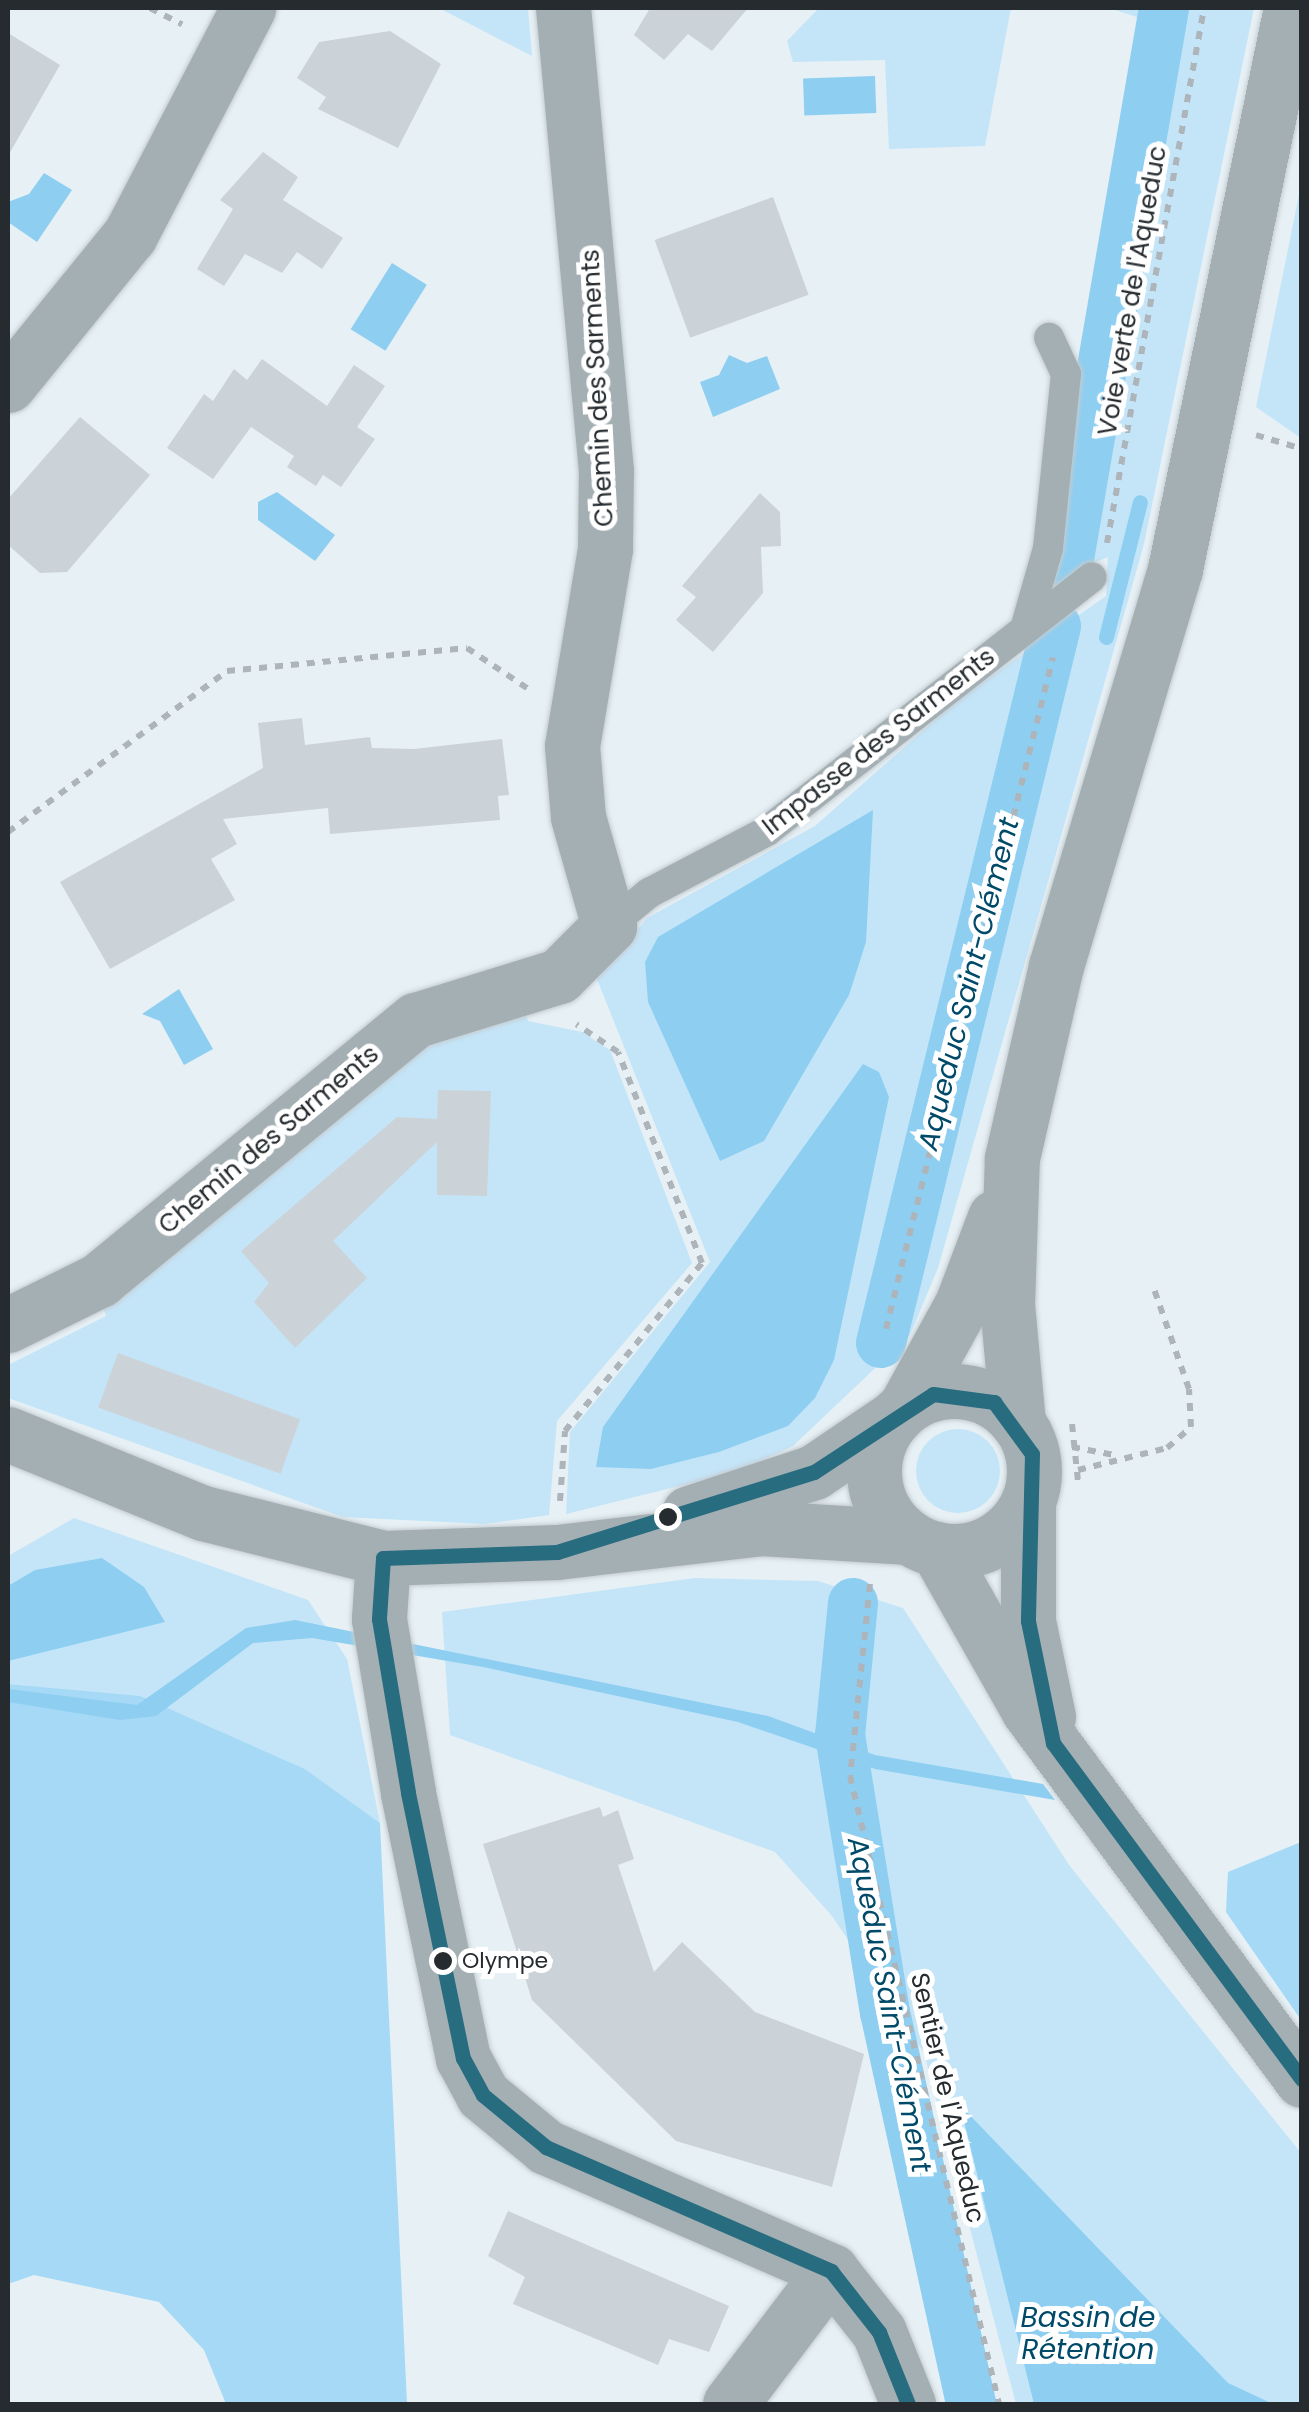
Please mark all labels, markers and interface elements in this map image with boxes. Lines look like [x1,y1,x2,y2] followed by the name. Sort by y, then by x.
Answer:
[1093,144,1173,438] street label: Voie verte de l'Aqueduc
[576,249,620,527] street label: Chemin des Sarments
[757,642,1001,842] street label: Impasse des Sarments
[911,814,1027,1154] water label: Aqueduc Saint-Clément
[153,1039,385,1241] street label: Chemin des Sarments
[658,1507,678,1527] unlabelled marker
[840,1834,938,2176] water label: Aqueduc Saint-Clément
[462,1948,548,1974] place label: Olympe
[433,1951,453,1971] marker: Olympe
[904,1970,990,2226] street label: Sentier de l'Aqueduc
[1021,2301,1155,2367] water label: Bassin de Rétention

